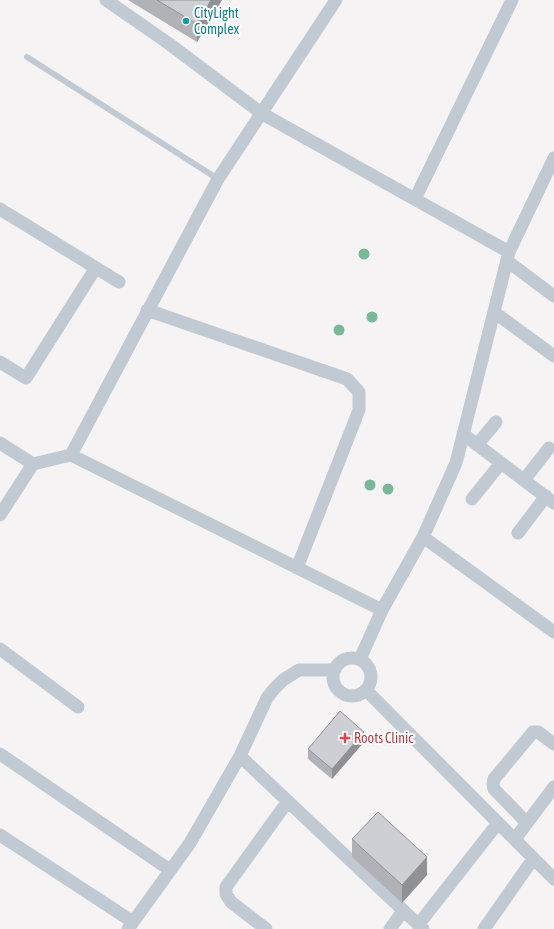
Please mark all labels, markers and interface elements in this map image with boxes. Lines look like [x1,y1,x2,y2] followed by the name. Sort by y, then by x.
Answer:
[194,5,239,37] place label: CityLight Complex
[181,16,191,26] marker: CityLight Complex
[354,730,414,746] place label: Roots Clinic
[339,732,351,744] marker: Roots Clinic

